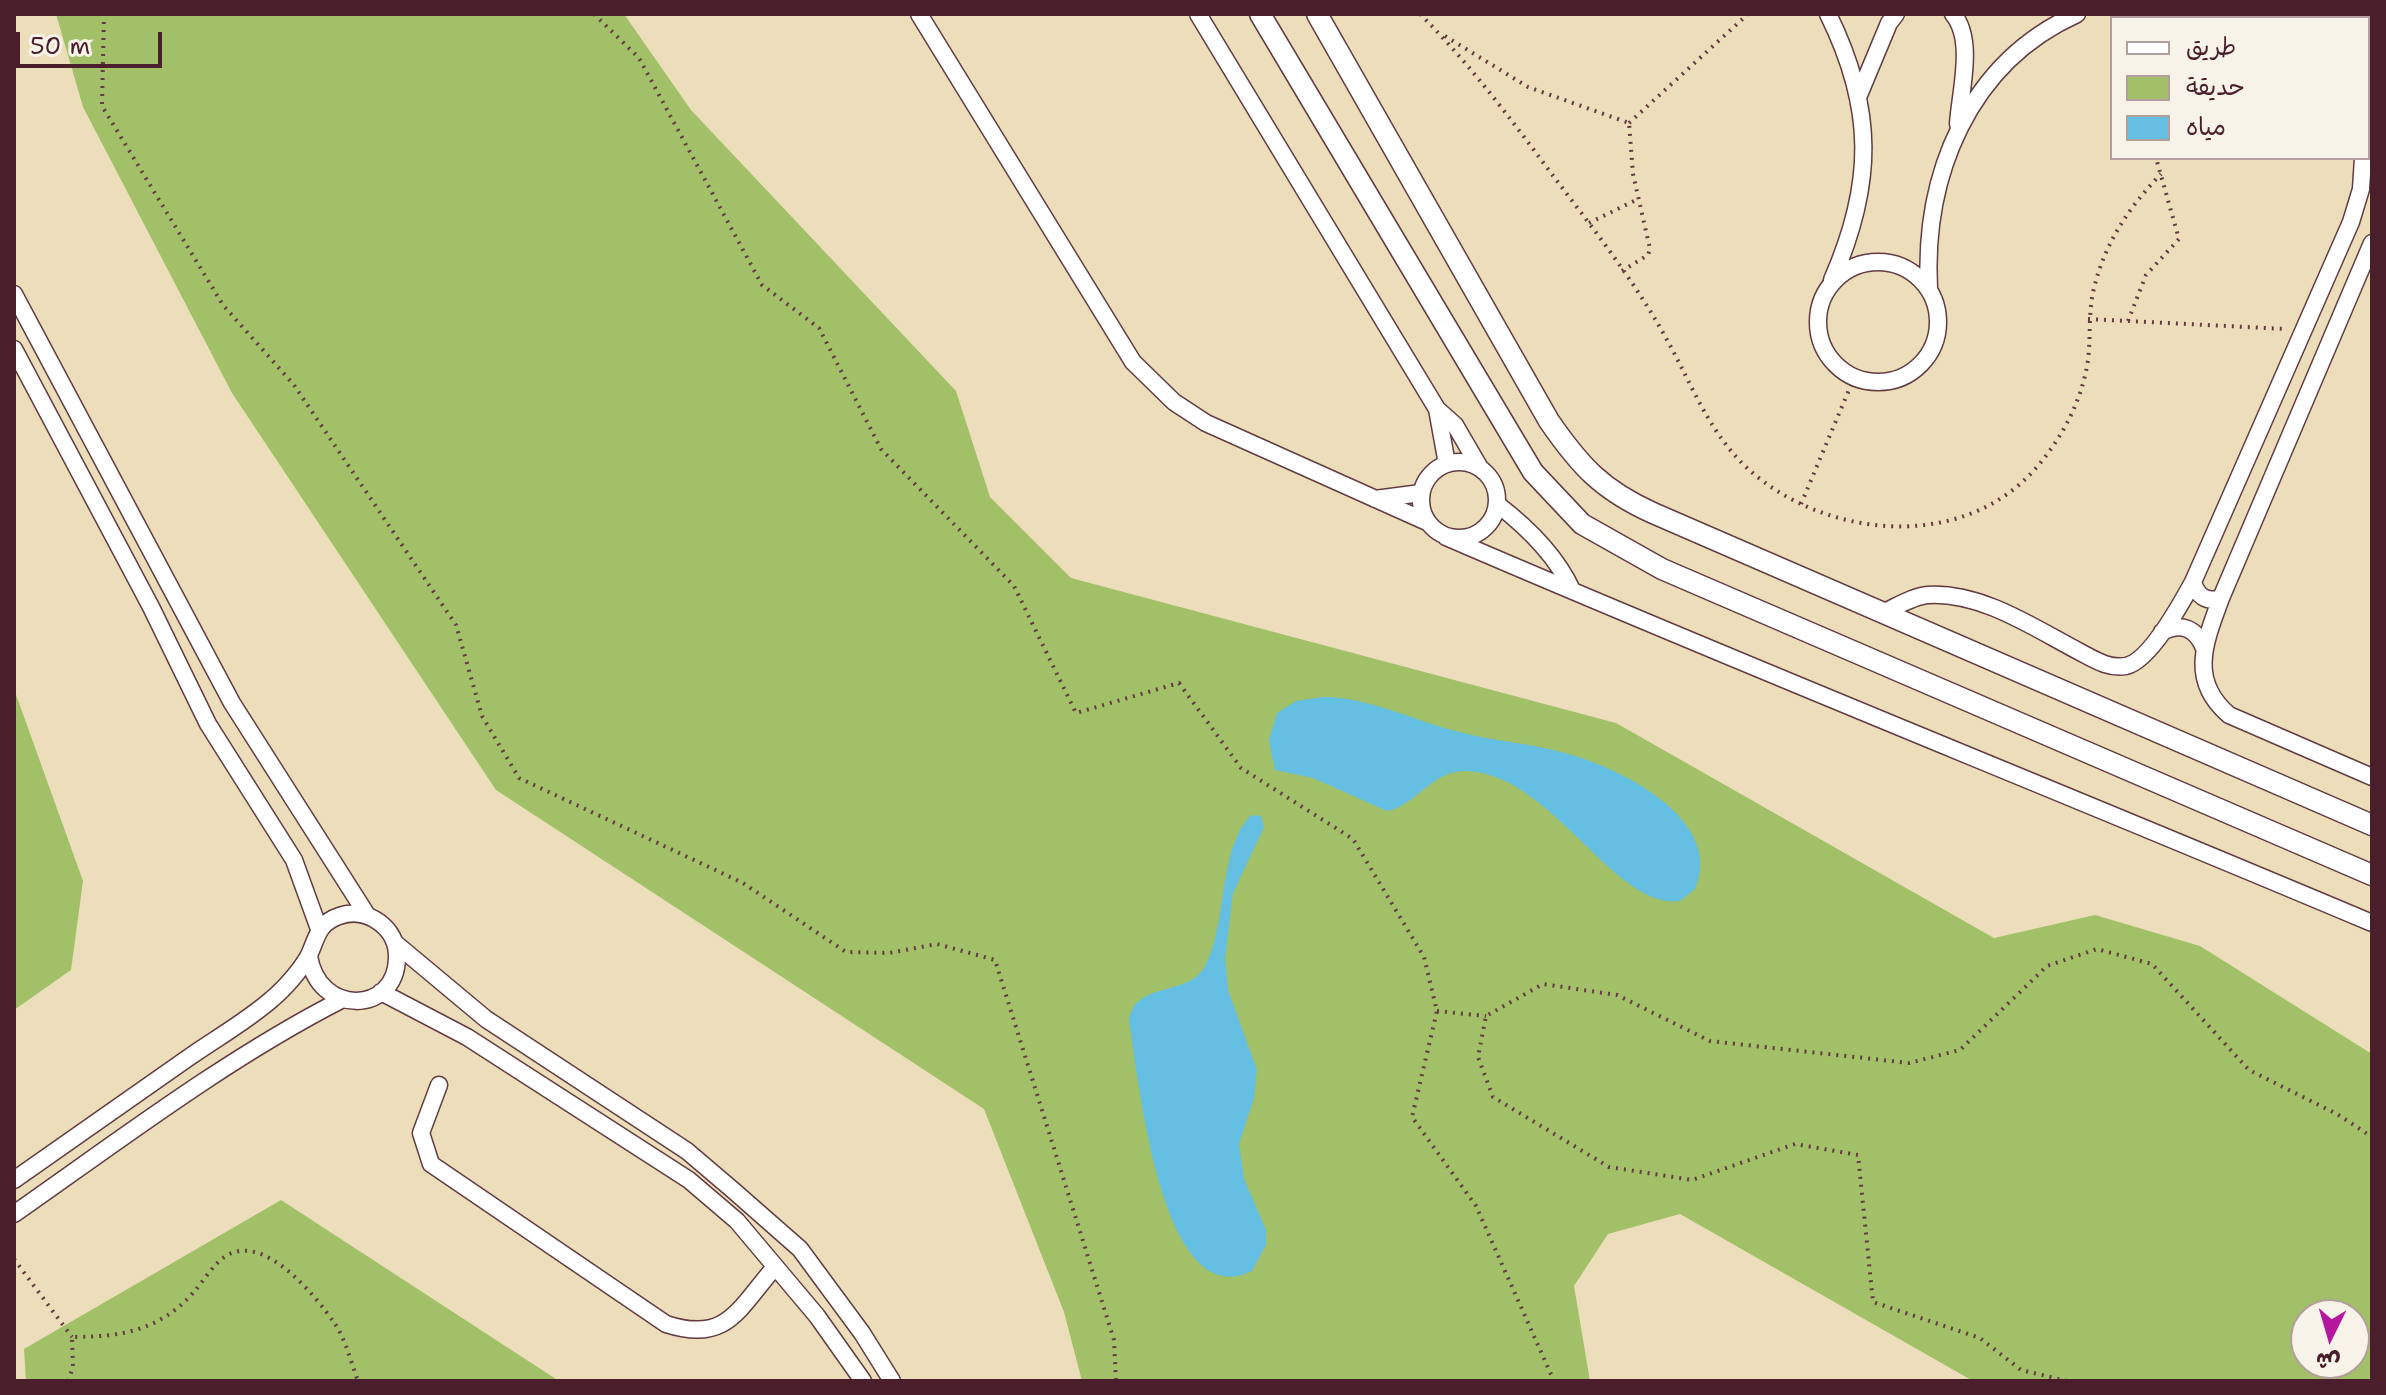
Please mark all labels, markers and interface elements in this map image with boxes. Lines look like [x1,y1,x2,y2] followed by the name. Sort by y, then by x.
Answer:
[20,16,166,66] scale bar
[2110,16,2370,160] legend
[30,30,90,62] text: 50 m
[2186,31,2236,63] text: طريق
[2186,71,2245,103] text: حديقة
[2186,111,2226,143] text: مياه
[2290,1299,2370,1379] north arrow
[2315,1346,2341,1377] text: ش

